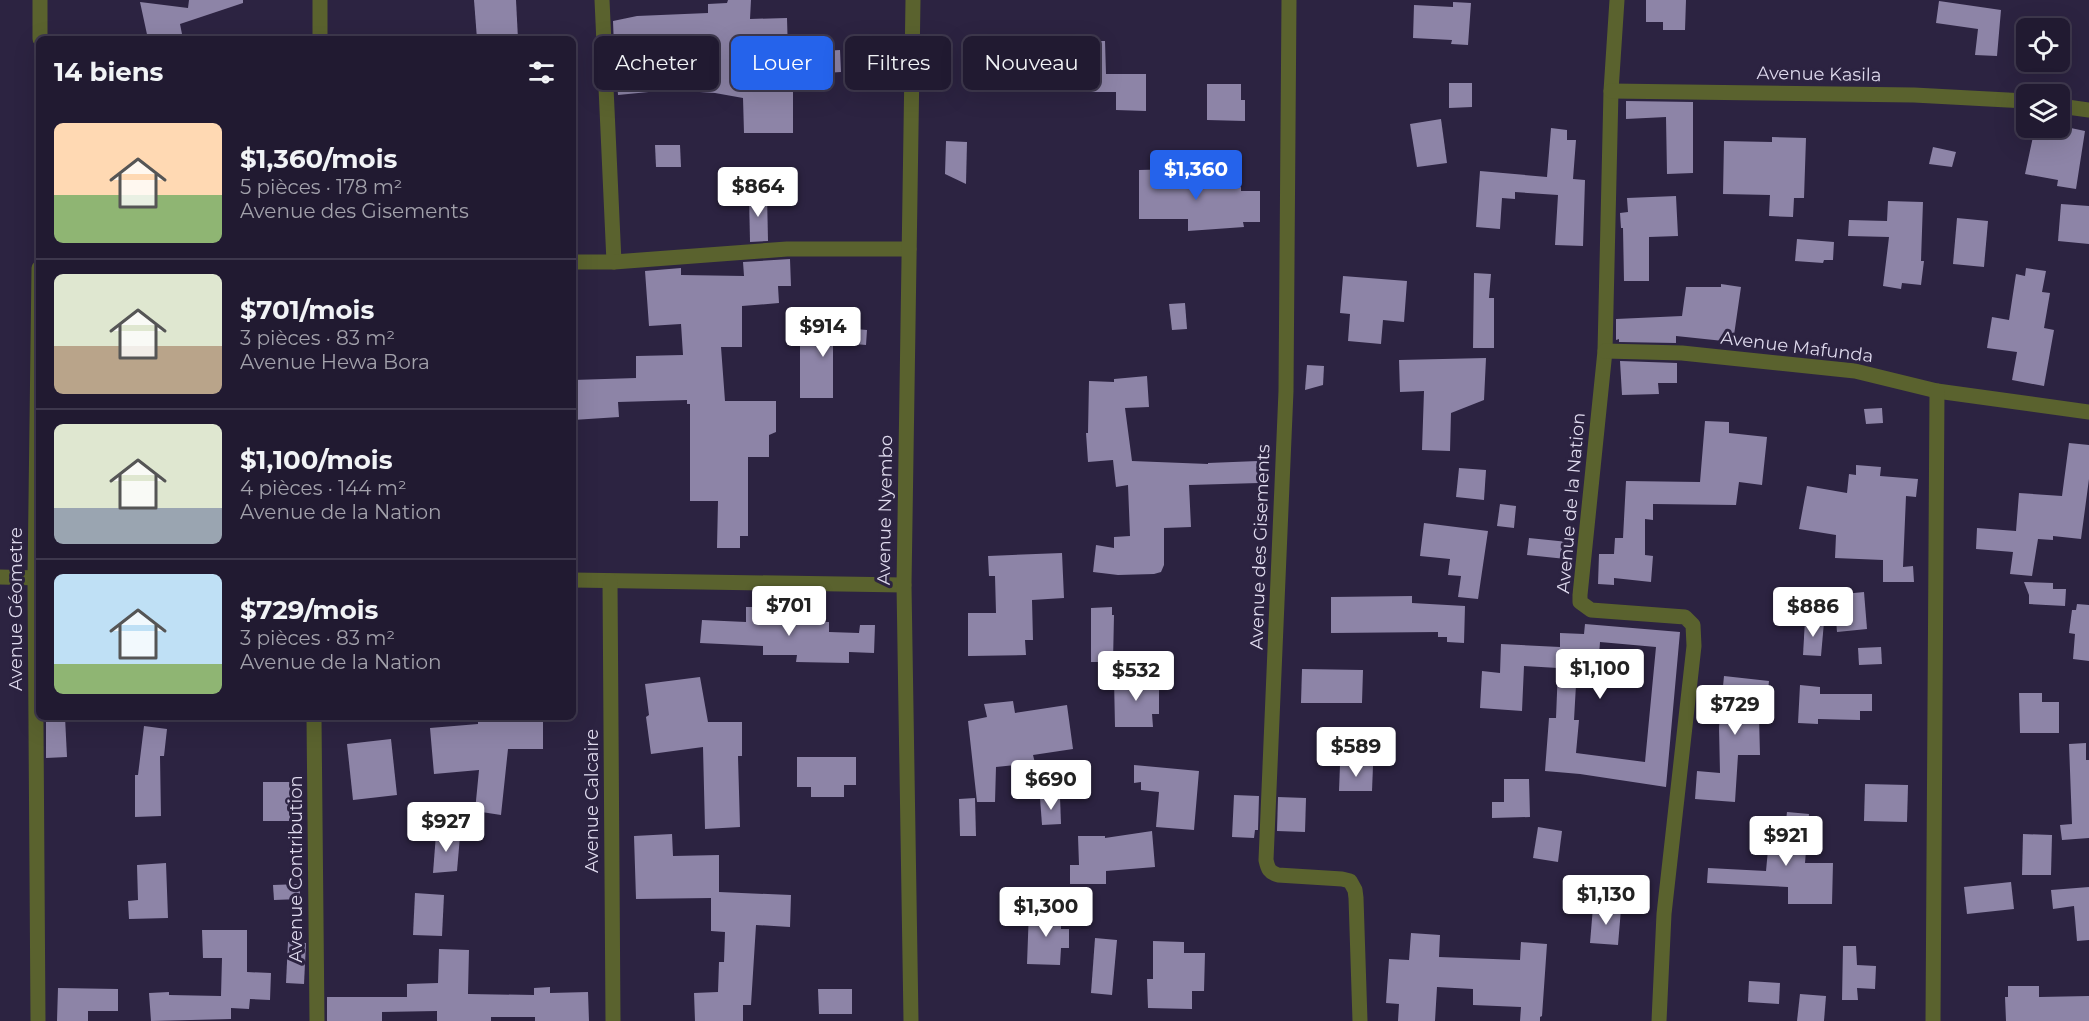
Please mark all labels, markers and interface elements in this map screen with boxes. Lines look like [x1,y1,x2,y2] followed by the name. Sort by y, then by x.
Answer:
[2016,18,2070,138] map controls
[2016,18,2070,72] button: locate
[594,36,719,90] chip: Acheter
[731,36,833,90] chip: Louer
[845,36,951,90] chip: Filtres
[963,36,1100,90] chip: Nouveau
[54,56,163,88] text: 14 biens
[525,56,558,89] icon: filters
[1756,62,1882,86] street label: Avenue Kasila
[2016,84,2070,138] button: layers
[240,143,397,175] text: $1,360/mois
[102,147,174,219] icon: home
[1147,150,1245,201] pin: $1,360
[1164,157,1228,181] text: $1,360
[722,167,794,218] pin: $864
[732,174,784,198] text: $864
[240,175,402,199] text: 5 pièces · 178 m²
[240,199,469,223] text: Avenue des Gisements
[240,294,374,326] text: $701/mois
[102,298,174,370] icon: home
[787,307,859,358] pin: $914
[800,314,846,338] text: $914
[240,326,395,350] text: 3 pièces · 83 m²
[1719,327,1875,367] street label: Avenue Mafunda
[240,350,430,374] text: Avenue Hewa Bora
[1552,412,1590,594] street label: Avenue de la Nation
[873,435,897,585] street label: Avenue Nyembo
[240,444,392,476] text: $1,100/mois
[1245,444,1275,650] street label: Avenue des Gisements
[102,448,174,520] icon: home
[240,476,407,500] text: 4 pièces · 144 m²
[240,500,442,524] text: Avenue de la Nation
[5,527,27,691] street label: Avenue Géometre
[753,586,825,637] pin: $701
[1777,587,1849,638] pin: $886
[766,593,812,617] text: $701
[240,594,378,626] text: $729/mois
[1787,594,1839,618] text: $886
[102,598,174,670] icon: home
[240,626,395,650] text: 3 pièces · 83 m²
[1551,649,1649,700] pin: $1,100
[240,650,442,674] text: Avenue de la Nation
[1100,651,1172,702] pin: $532
[1570,656,1630,680] text: $1,100
[1112,658,1160,682] text: $532
[1699,685,1771,736] pin: $729
[1710,692,1760,716] text: $729
[1320,727,1392,778] pin: $589
[581,729,603,873] street label: Avenue Calcaire
[1331,734,1381,758] text: $589
[1015,760,1087,811] pin: $690
[1025,767,1077,791] text: $690
[285,775,307,963] street label: Avenue Contribution
[410,802,482,853] pin: $927
[421,809,471,833] text: $927
[1750,816,1822,867] pin: $921
[1764,823,1808,847] text: $921
[1557,875,1655,926] pin: $1,130
[1577,882,1635,906] text: $1,130
[997,887,1095,938] pin: $1,300
[1014,894,1078,918] text: $1,300

